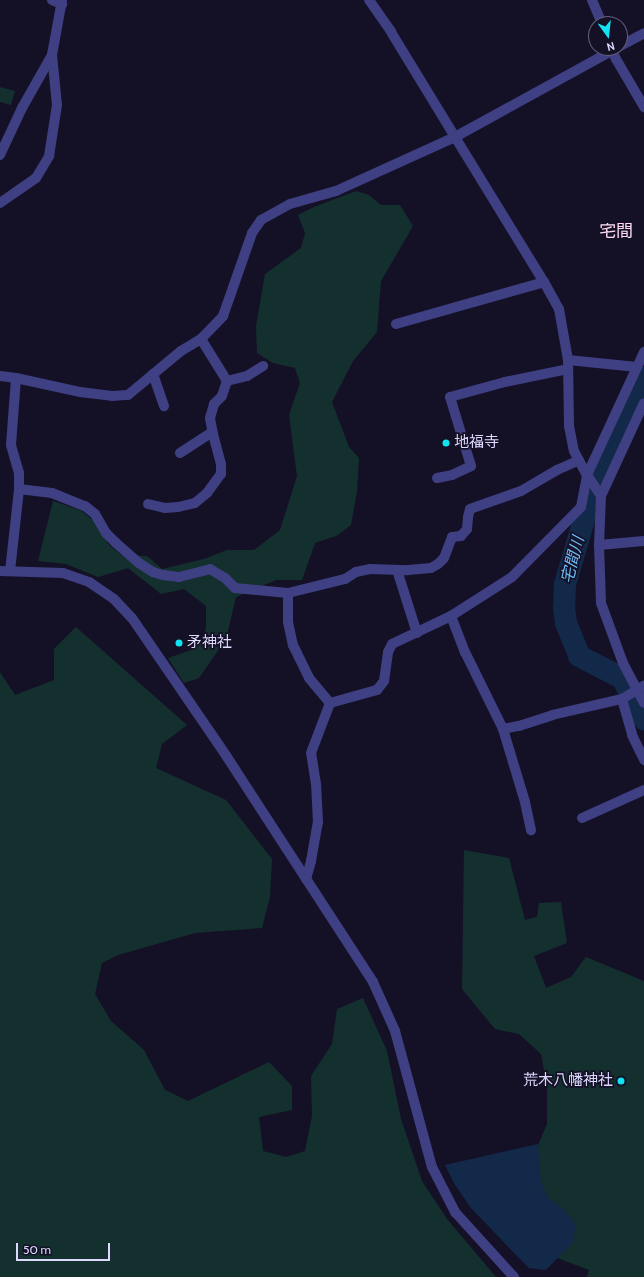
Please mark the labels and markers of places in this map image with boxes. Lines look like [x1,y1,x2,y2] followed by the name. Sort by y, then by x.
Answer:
[454,434,499,452] place label: 地福寺
[441,438,451,448] marker: 地福寺
[187,634,232,652] place label: 矛神社
[174,638,184,648] marker: 矛神社
[523,1072,613,1090] place label: 荒木八幡神社
[616,1076,626,1086] marker: 荒木八幡神社

